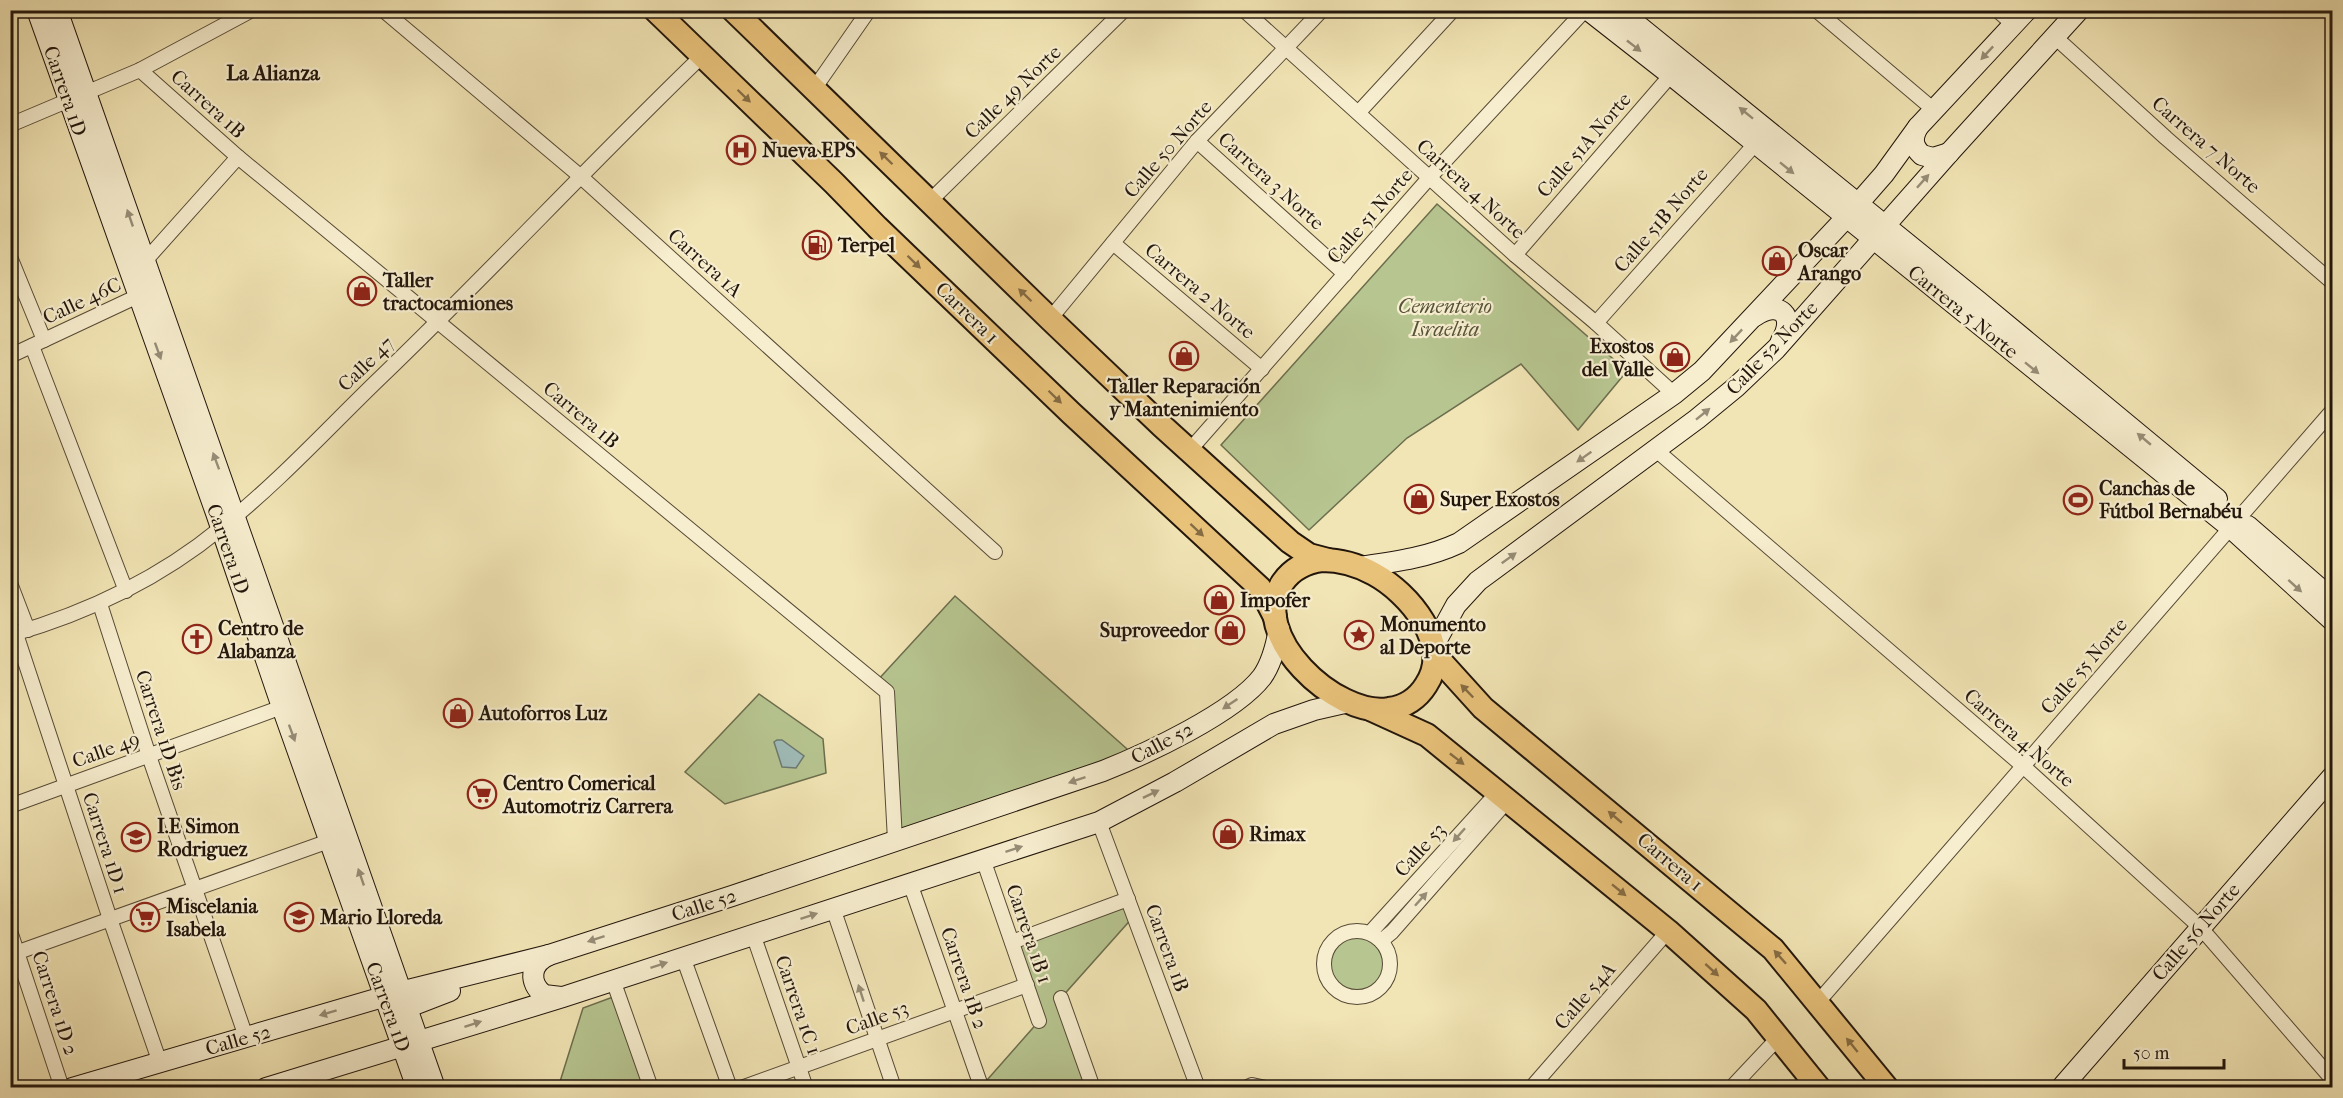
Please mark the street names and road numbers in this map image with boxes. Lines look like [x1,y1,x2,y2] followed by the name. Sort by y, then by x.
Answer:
[960,40,1066,144] street label: Calle 49 Norte
[39,43,91,139] street label: Carrera 1D
[166,65,250,143] street label: Carrera 1B
[1532,88,1636,202] street label: Calle 51A Norte
[2147,92,2265,198] street label: Carrera 7 Norte
[1119,95,1217,203] street label: Calle 50 Norte
[1213,127,1329,235] street label: Carrera 3 Norte
[1412,134,1530,244] street label: Carrera 4 Norte
[1609,163,1713,277] street label: Calle 51B Norte
[1323,164,1418,268] street label: Calle 51 Norte
[663,224,748,303] street label: Carrera 1A
[1140,238,1260,344] street label: Carrera 2 Norte
[1903,261,2023,363] street label: Carrera 5 Norte
[39,273,125,329] street label: Calle 46C
[931,277,1003,349] street label: Carrera 1
[1722,296,1823,400] street label: Calle 52 Norte
[333,332,399,396] street label: Calle 47
[538,377,624,453] street label: Carrera 1B
[202,501,254,597] street label: Carrera 1D
[2036,613,2132,719] street label: Calle 55 Norte
[131,667,191,793] street label: Carrera 1D Bis
[1959,684,2079,792] street label: Carrera 4 Norte
[1127,717,1197,769] street label: Calle 52
[69,727,143,773] street label: Calle 49
[78,789,132,897] street label: Carrera 1D 1
[1390,818,1450,882] street label: Calle 53
[1632,828,1708,896] street label: Carrera 1
[2147,878,2245,986] street label: Calle 56 Norte
[1001,882,1057,986] street label: Carrera 1B 1
[669,884,739,926] street label: Calle 52
[1141,901,1193,995] street label: Carrera 1B
[936,924,992,1032] street label: Carrera 1B 2
[27,948,83,1058] street label: Carrera 1D 2
[770,952,826,1058] street label: Carrera 1C 1
[1550,957,1621,1034] street label: Calle 54A
[361,959,415,1055] street label: Carrera 1D
[843,996,911,1040] street label: Calle 53
[203,1020,273,1060] street label: Calle 52

